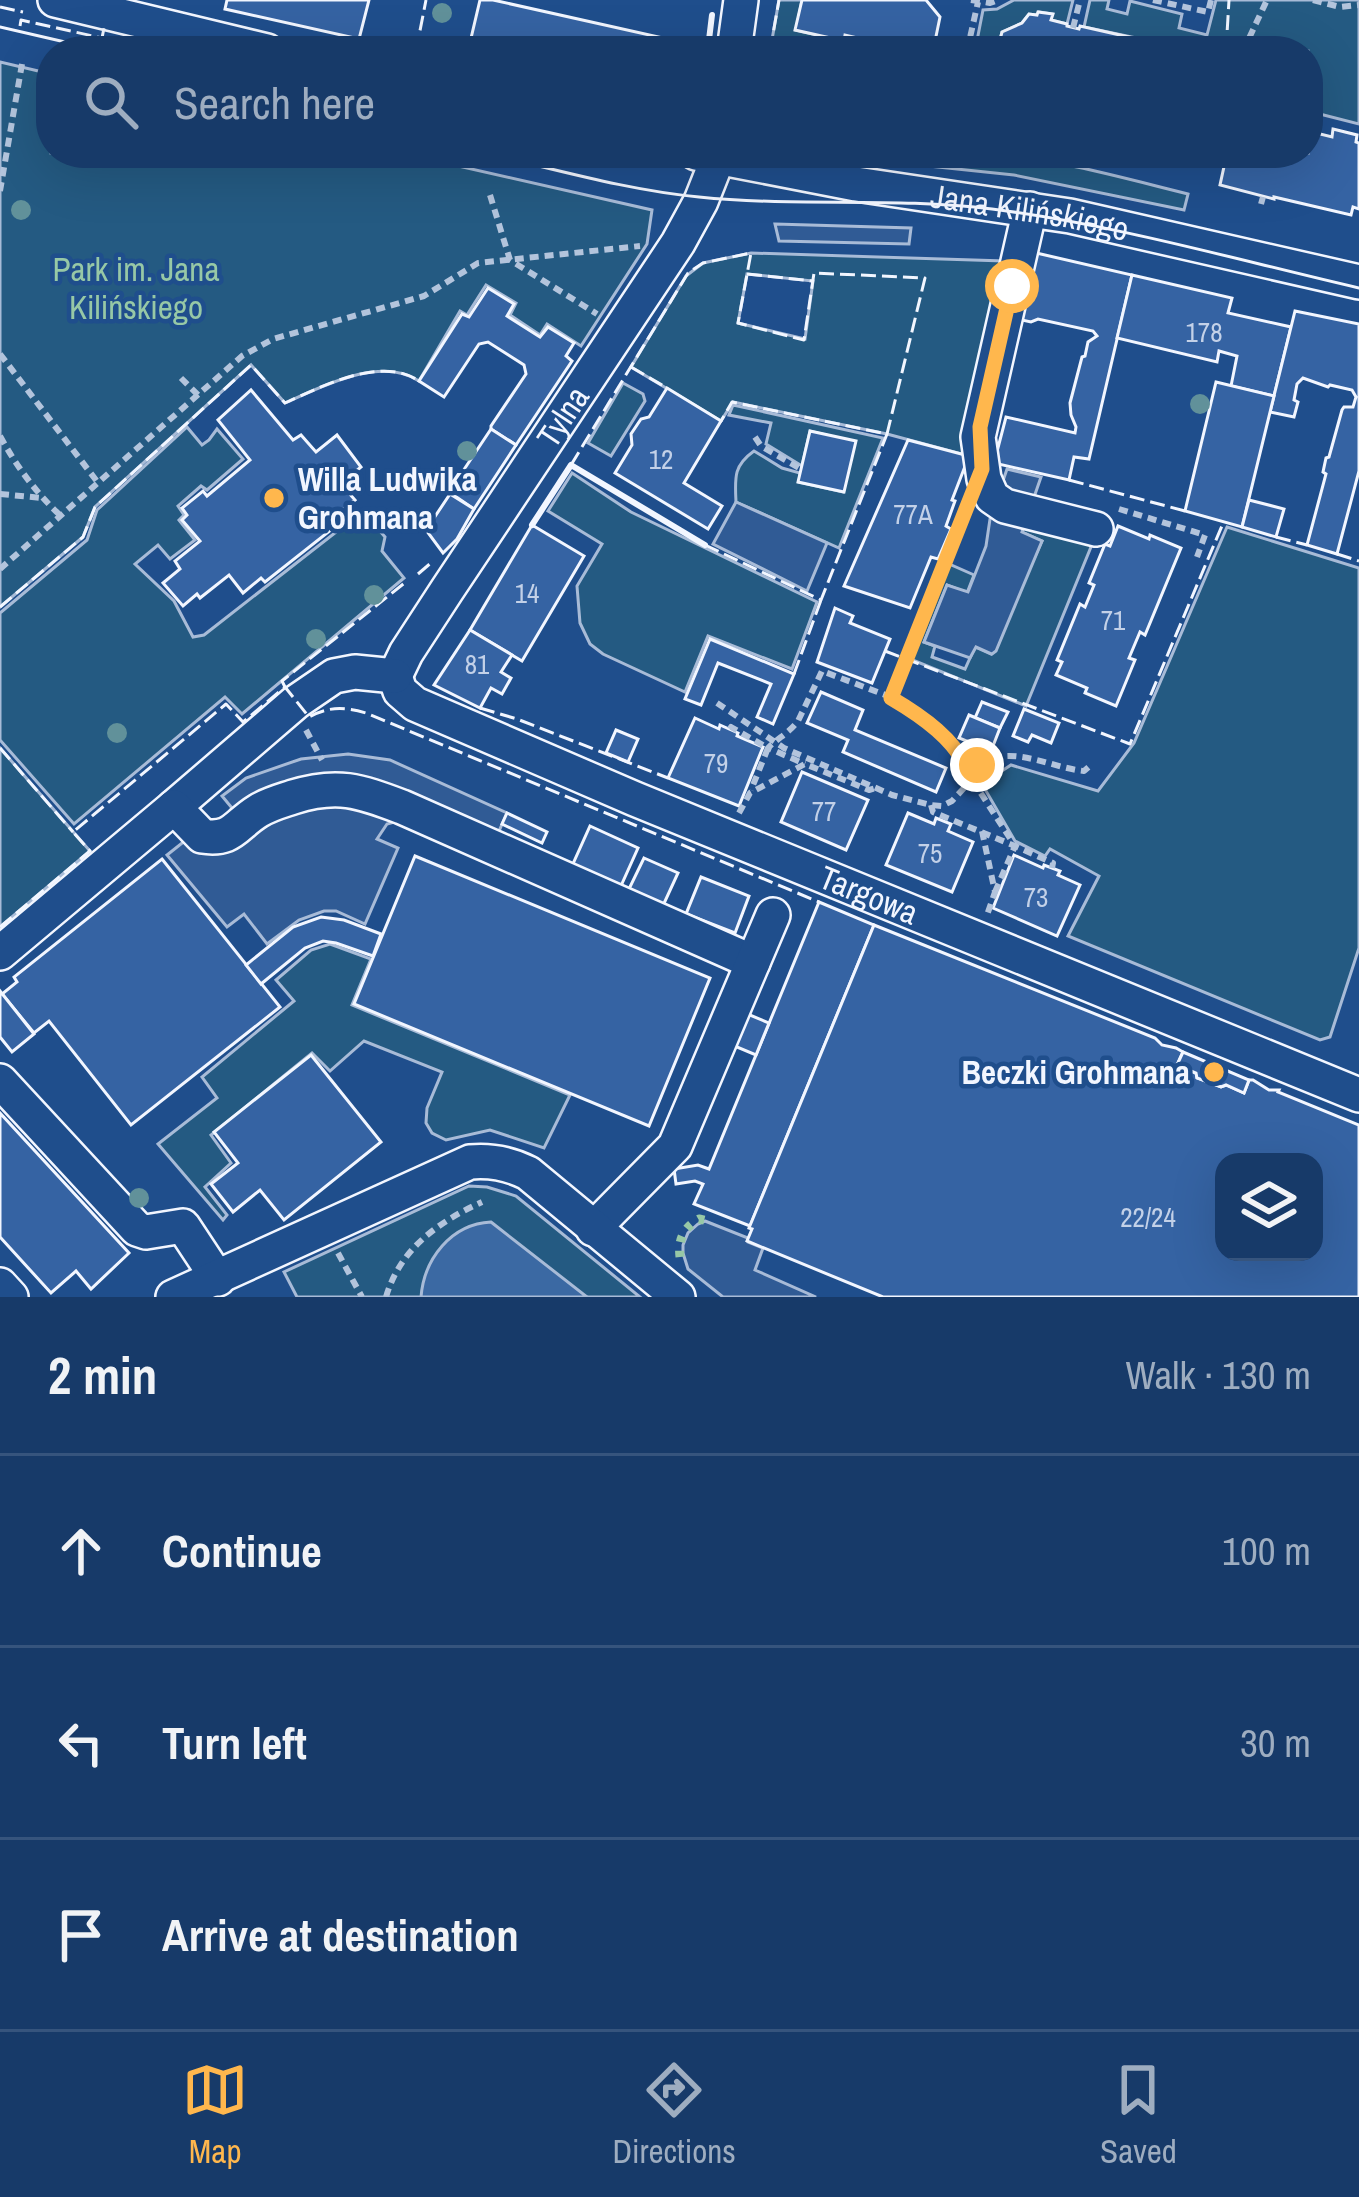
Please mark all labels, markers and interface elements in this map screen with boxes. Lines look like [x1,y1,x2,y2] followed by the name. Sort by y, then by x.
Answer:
[36,36,1323,168] search box
[78,69,144,135] icon: search
[174,72,375,133] text: Search here
[928,173,1133,251] street label: Jana Kilińskiego
[53,247,219,329] park label: Park im. Jana Kilińskiego
[985,259,1039,313] route start
[1186,314,1222,350] house number: 178
[526,377,599,456] street label: Tylna
[649,441,673,477] house number: 12
[298,457,477,539] place label: Willa Ludwika Grohmana
[261,485,287,511] marker: Willa Ludwika Grohmana
[893,496,933,532] house number: 77A
[515,575,539,611] house number: 14
[1101,602,1126,638] house number: 71
[465,646,490,682] house number: 81
[950,738,1004,792] route end
[704,745,728,781] house number: 79
[812,793,836,829] house number: 77
[918,835,942,871] house number: 75
[813,855,925,934] street label: Targowa
[1024,879,1048,915] house number: 73
[961,1050,1190,1094] place label: Beczki Grohmana
[1201,1059,1227,1085] marker: Beczki Grohmana
[1215,1153,1323,1261] map controls
[1215,1153,1323,1261] button: layers
[1120,1199,1176,1235] house number: 22/24
[48,1341,157,1410] text: 2 min
[1126,1349,1311,1401] text: Walk · 130 m
[48,1518,114,1584] icon: ahead
[162,1520,322,1581] text: Continue
[1222,1525,1311,1577] text: 100 m
[48,1710,114,1776] icon: left
[162,1712,307,1773] text: Turn left
[1240,1717,1311,1769] text: 30 m
[48,1902,114,1968] icon: arrive
[162,1904,519,1965] text: Arrive at destination
[182,2057,248,2173] tab: Map
[612,2057,736,2173] tab: Directions
[1100,2057,1177,2173] tab: Saved

